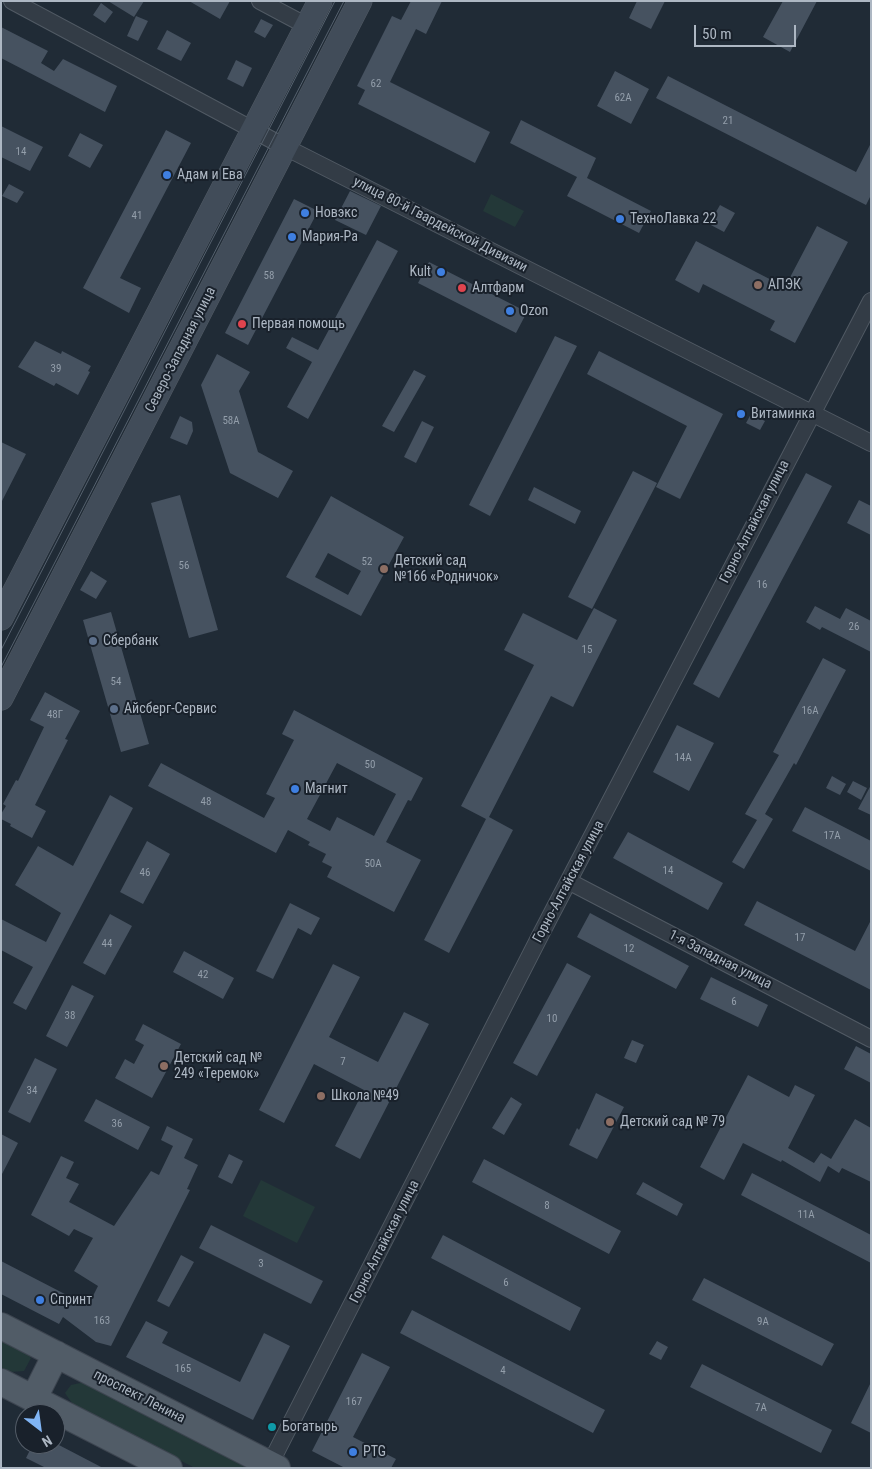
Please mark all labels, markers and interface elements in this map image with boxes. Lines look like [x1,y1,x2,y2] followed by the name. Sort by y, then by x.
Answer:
[697,15,800,47] scale bar
[702,25,732,43] text: 50 m
[371,77,381,91] house number: 62
[614,91,632,105] house number: 62А
[723,114,733,128] house number: 21
[16,145,26,159] house number: 14
[177,167,243,183] place label: Адам и Ева
[161,169,173,181] marker: Адам и Ева
[350,174,530,276] street label: улица 80-й Гвардейской Дивизии
[315,205,357,221] place label: Новэкс
[299,207,311,219] marker: Новэкс
[132,209,142,223] house number: 41
[630,211,716,227] place label: ТехноЛавка 22
[614,213,626,225] marker: ТехноЛавка 22
[302,229,358,245] place label: Мария-Ра
[286,231,298,243] marker: Мария-Ра
[409,264,431,280] place label: Kult
[435,266,447,278] marker: Kult
[264,269,274,283] house number: 58
[768,277,801,293] place label: АПЭК
[752,279,764,291] marker: АПЭК
[472,280,524,296] place label: Алтфарм
[456,282,468,294] marker: Алтфарм
[142,284,220,416] street label: Северо-Западная улица
[520,303,548,319] place label: Ozon
[504,305,516,317] marker: Ozon
[252,316,345,332] place label: Первая помощь
[236,318,248,330] marker: Первая помощь
[51,362,61,376] house number: 39
[751,406,815,422] place label: Витаминка
[735,408,747,420] marker: Витаминка
[222,414,240,428] house number: 58А
[717,458,793,586] street label: Горно-Алтайская улица
[394,553,498,586] place label: Детский сад №166 «Родничок»
[362,555,372,569] house number: 52
[179,559,189,573] house number: 56
[378,563,390,575] marker: Детский сад №166 «Родничок»
[757,578,767,592] house number: 16
[849,620,859,634] house number: 26
[103,633,159,649] place label: Сбербанк
[87,635,99,647] marker: Сбербанк
[582,643,592,657] house number: 15
[111,675,121,689] house number: 54
[124,701,217,717] place label: Айсберг-Сервис
[108,703,120,715] marker: Айсберг-Сервис
[801,704,819,718] house number: 16А
[47,708,63,722] house number: 48Г
[674,751,692,765] house number: 14А
[365,758,375,772] house number: 50
[305,781,348,797] place label: Магнит
[289,783,301,795] marker: Магнит
[201,795,211,809] house number: 48
[530,818,608,946] street label: Горно-Алтайская улица
[823,829,841,843] house number: 17А
[364,857,382,871] house number: 50А
[663,864,673,878] house number: 14
[140,866,150,880] house number: 46
[666,927,774,993] street label: 1-я Западная улица
[795,931,805,945] house number: 17
[102,937,112,951] house number: 44
[624,942,634,956] house number: 12
[198,968,208,982] house number: 42
[731,995,737,1009] house number: 6
[65,1009,75,1023] house number: 38
[547,1012,557,1026] house number: 10
[174,1050,262,1082] place label: Детский сад № 249 «Теремок»
[340,1055,346,1069] house number: 7
[158,1060,170,1072] marker: Детский сад № 249 «Теремок»
[27,1084,37,1098] house number: 34
[331,1088,399,1104] place label: Школа №49
[315,1090,327,1102] marker: Школа №49
[620,1114,725,1130] place label: Детский сад № 79
[604,1116,616,1128] marker: Детский сад № 79
[112,1117,122,1131] house number: 36
[347,1178,423,1306] street label: Горно-Алтайская улица
[544,1199,550,1213] house number: 8
[797,1208,815,1222] house number: 11А
[258,1257,264,1271] house number: 3
[503,1276,509,1290] house number: 6
[50,1292,92,1308] place label: Спринт
[34,1294,46,1306] marker: Спринт
[94,1314,110,1328] house number: 163
[757,1315,769,1329] house number: 9А
[175,1362,191,1376] house number: 165
[500,1364,506,1378] house number: 4
[90,1367,188,1427] street label: проспект Ленина
[346,1395,362,1409] house number: 167
[755,1401,767,1415] house number: 7А
[15,1404,65,1454] north arrow
[282,1419,338,1435] place label: Богатырь
[266,1421,278,1433] marker: Богатырь
[39,1432,55,1450] text: N
[363,1444,386,1460] place label: PTG
[347,1446,359,1458] marker: PTG

